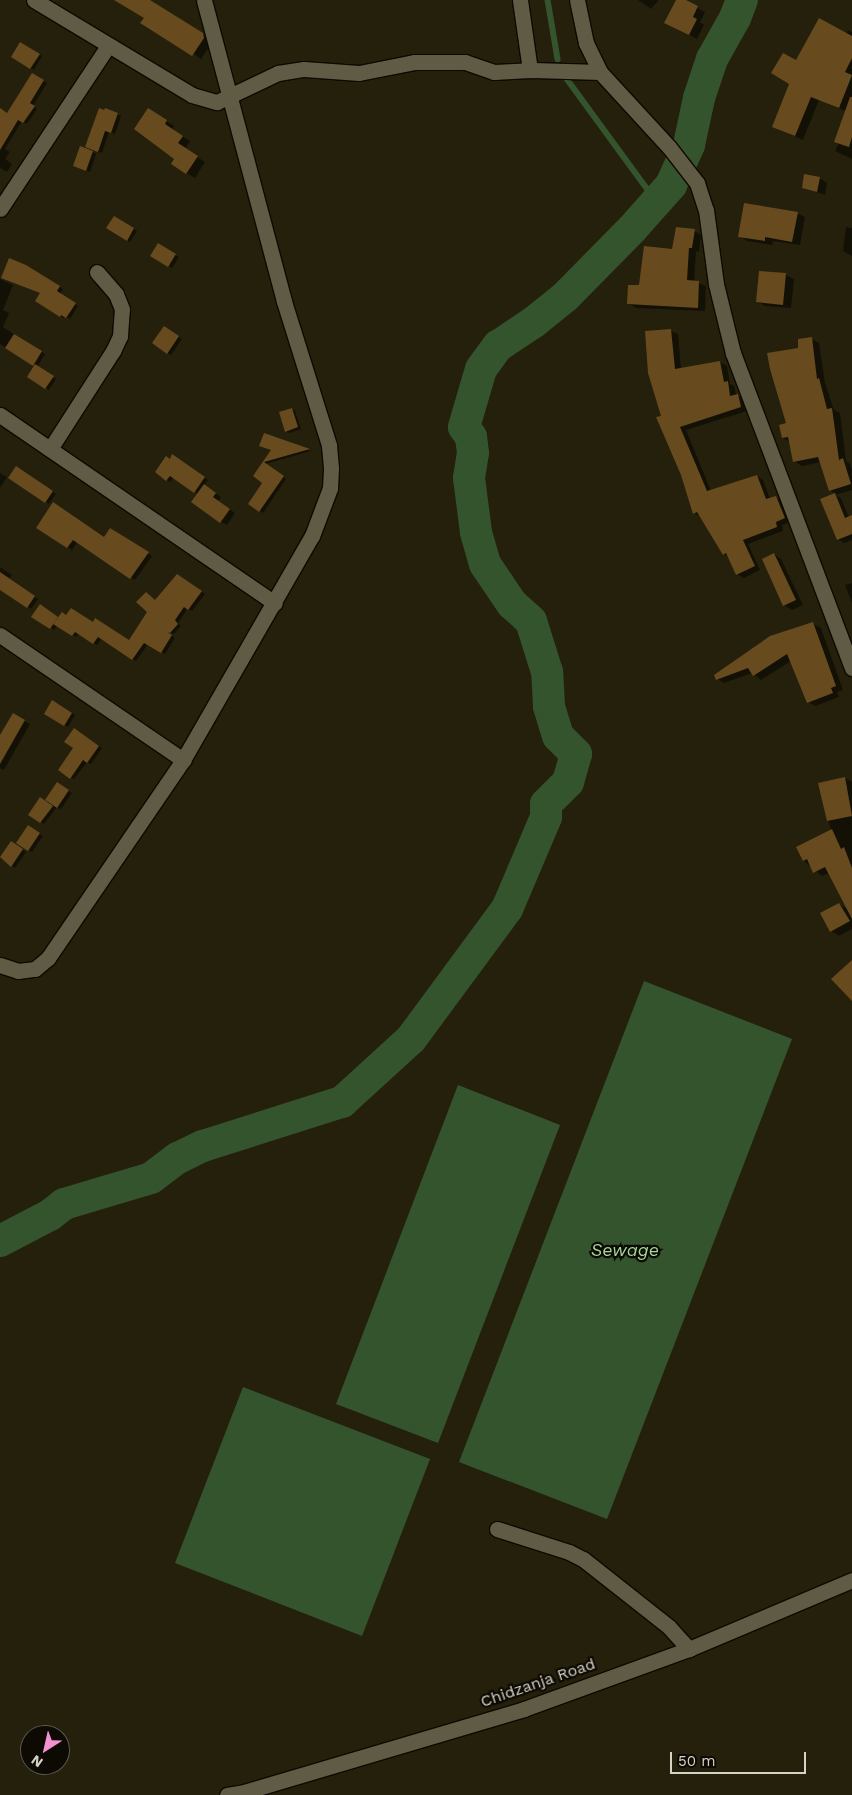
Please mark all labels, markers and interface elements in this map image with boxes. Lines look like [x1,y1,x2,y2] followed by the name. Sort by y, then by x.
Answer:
[591,1239,659,1261] water label: Sewage
[478,1654,598,1712] street label: Chidzanja Road
[20,1725,70,1775] north arrow
[672,1742,808,1774] scale bar
[28,1752,46,1771] text: N
[678,1752,715,1770] text: 50 m

